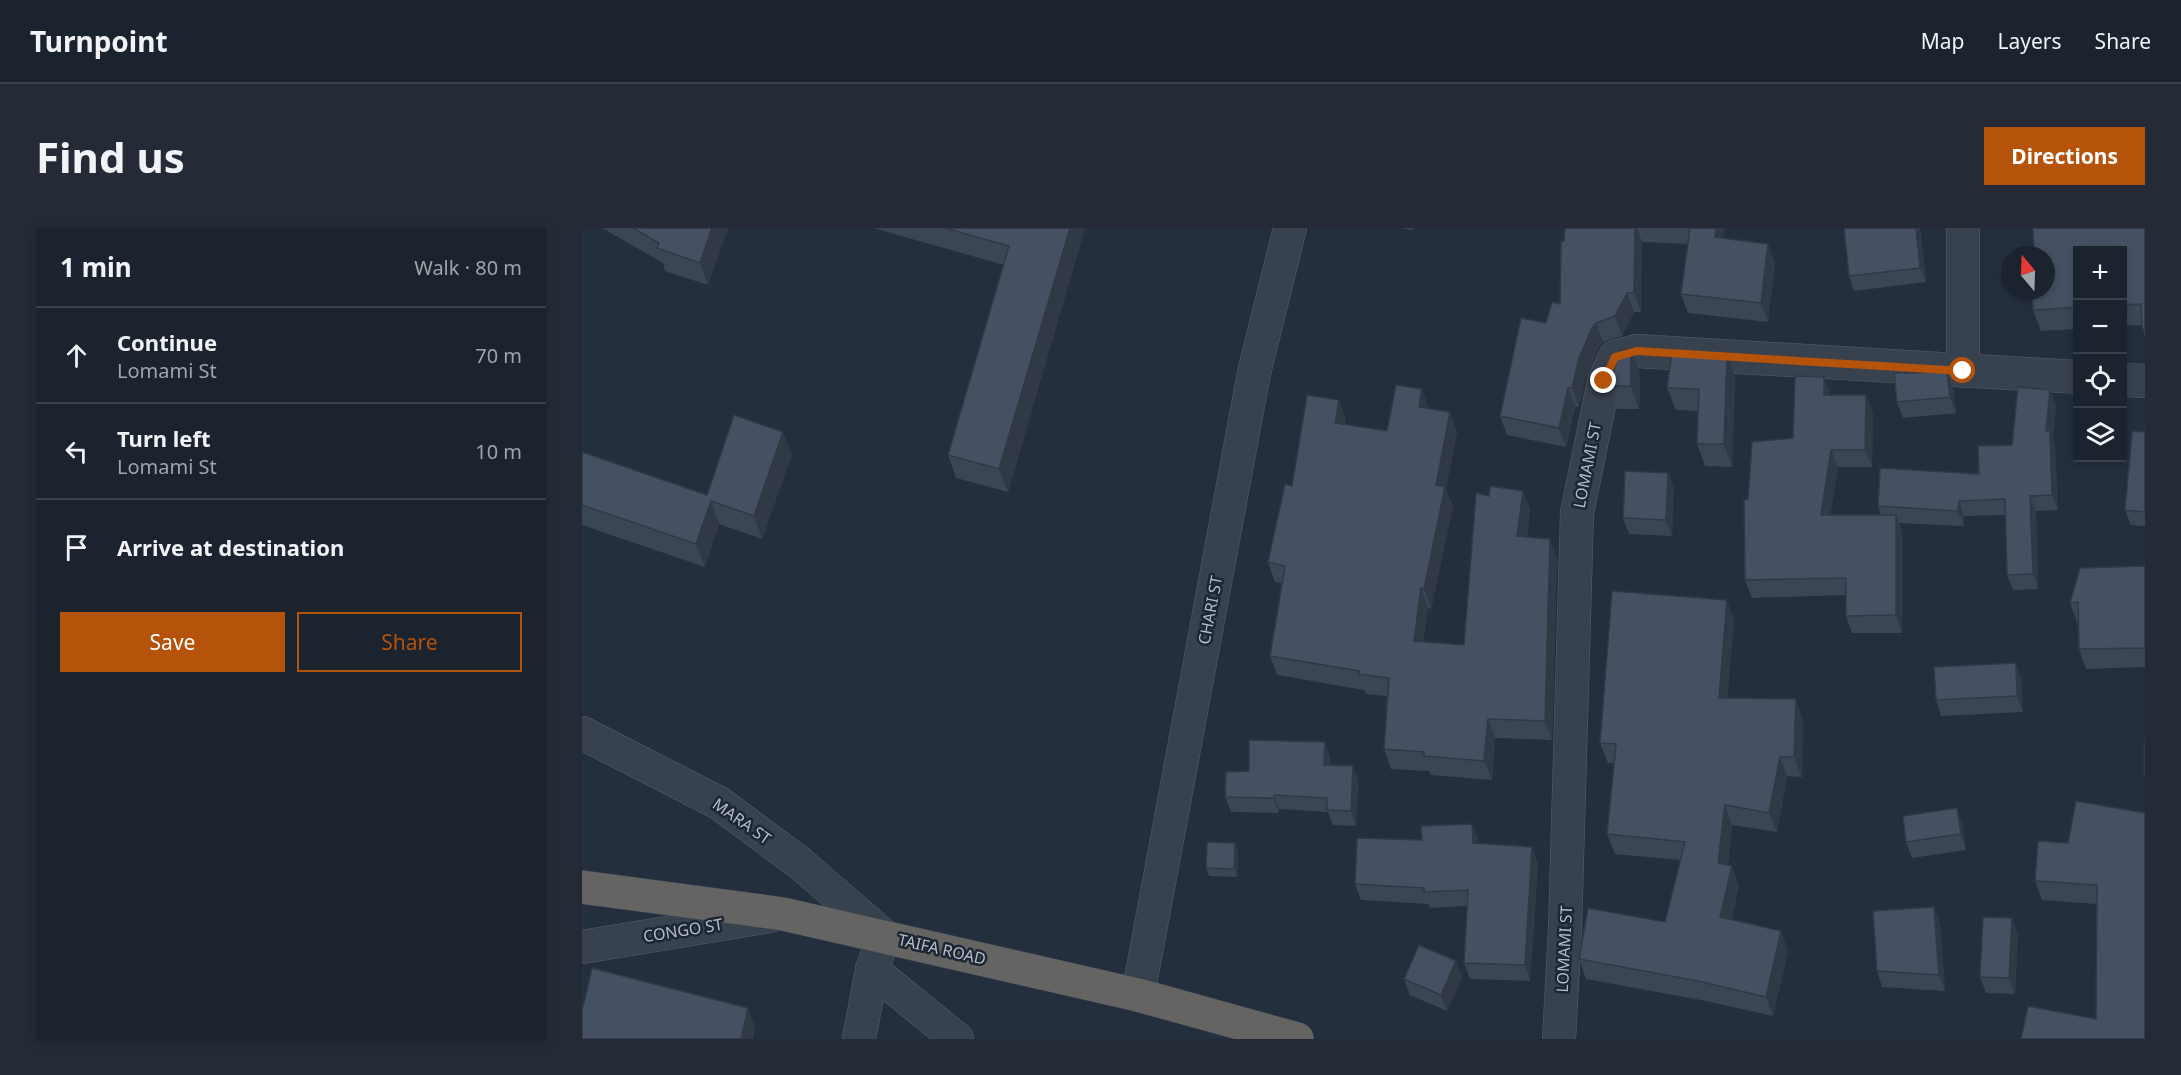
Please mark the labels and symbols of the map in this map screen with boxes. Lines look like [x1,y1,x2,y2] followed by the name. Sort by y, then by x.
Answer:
[2001,246,2055,300] north arrow
[1949,357,1975,383] route start
[1590,367,1616,393] route end
[1568,420,1606,510] street label: LOMAMI ST
[1193,574,1227,646] street label: CHARI ST
[708,793,776,849] street label: MARA ST
[1551,905,1577,993] street label: LOMAMI ST
[642,913,725,947] street label: CONGO ST
[896,928,988,970] street label: TAIFA ROAD

